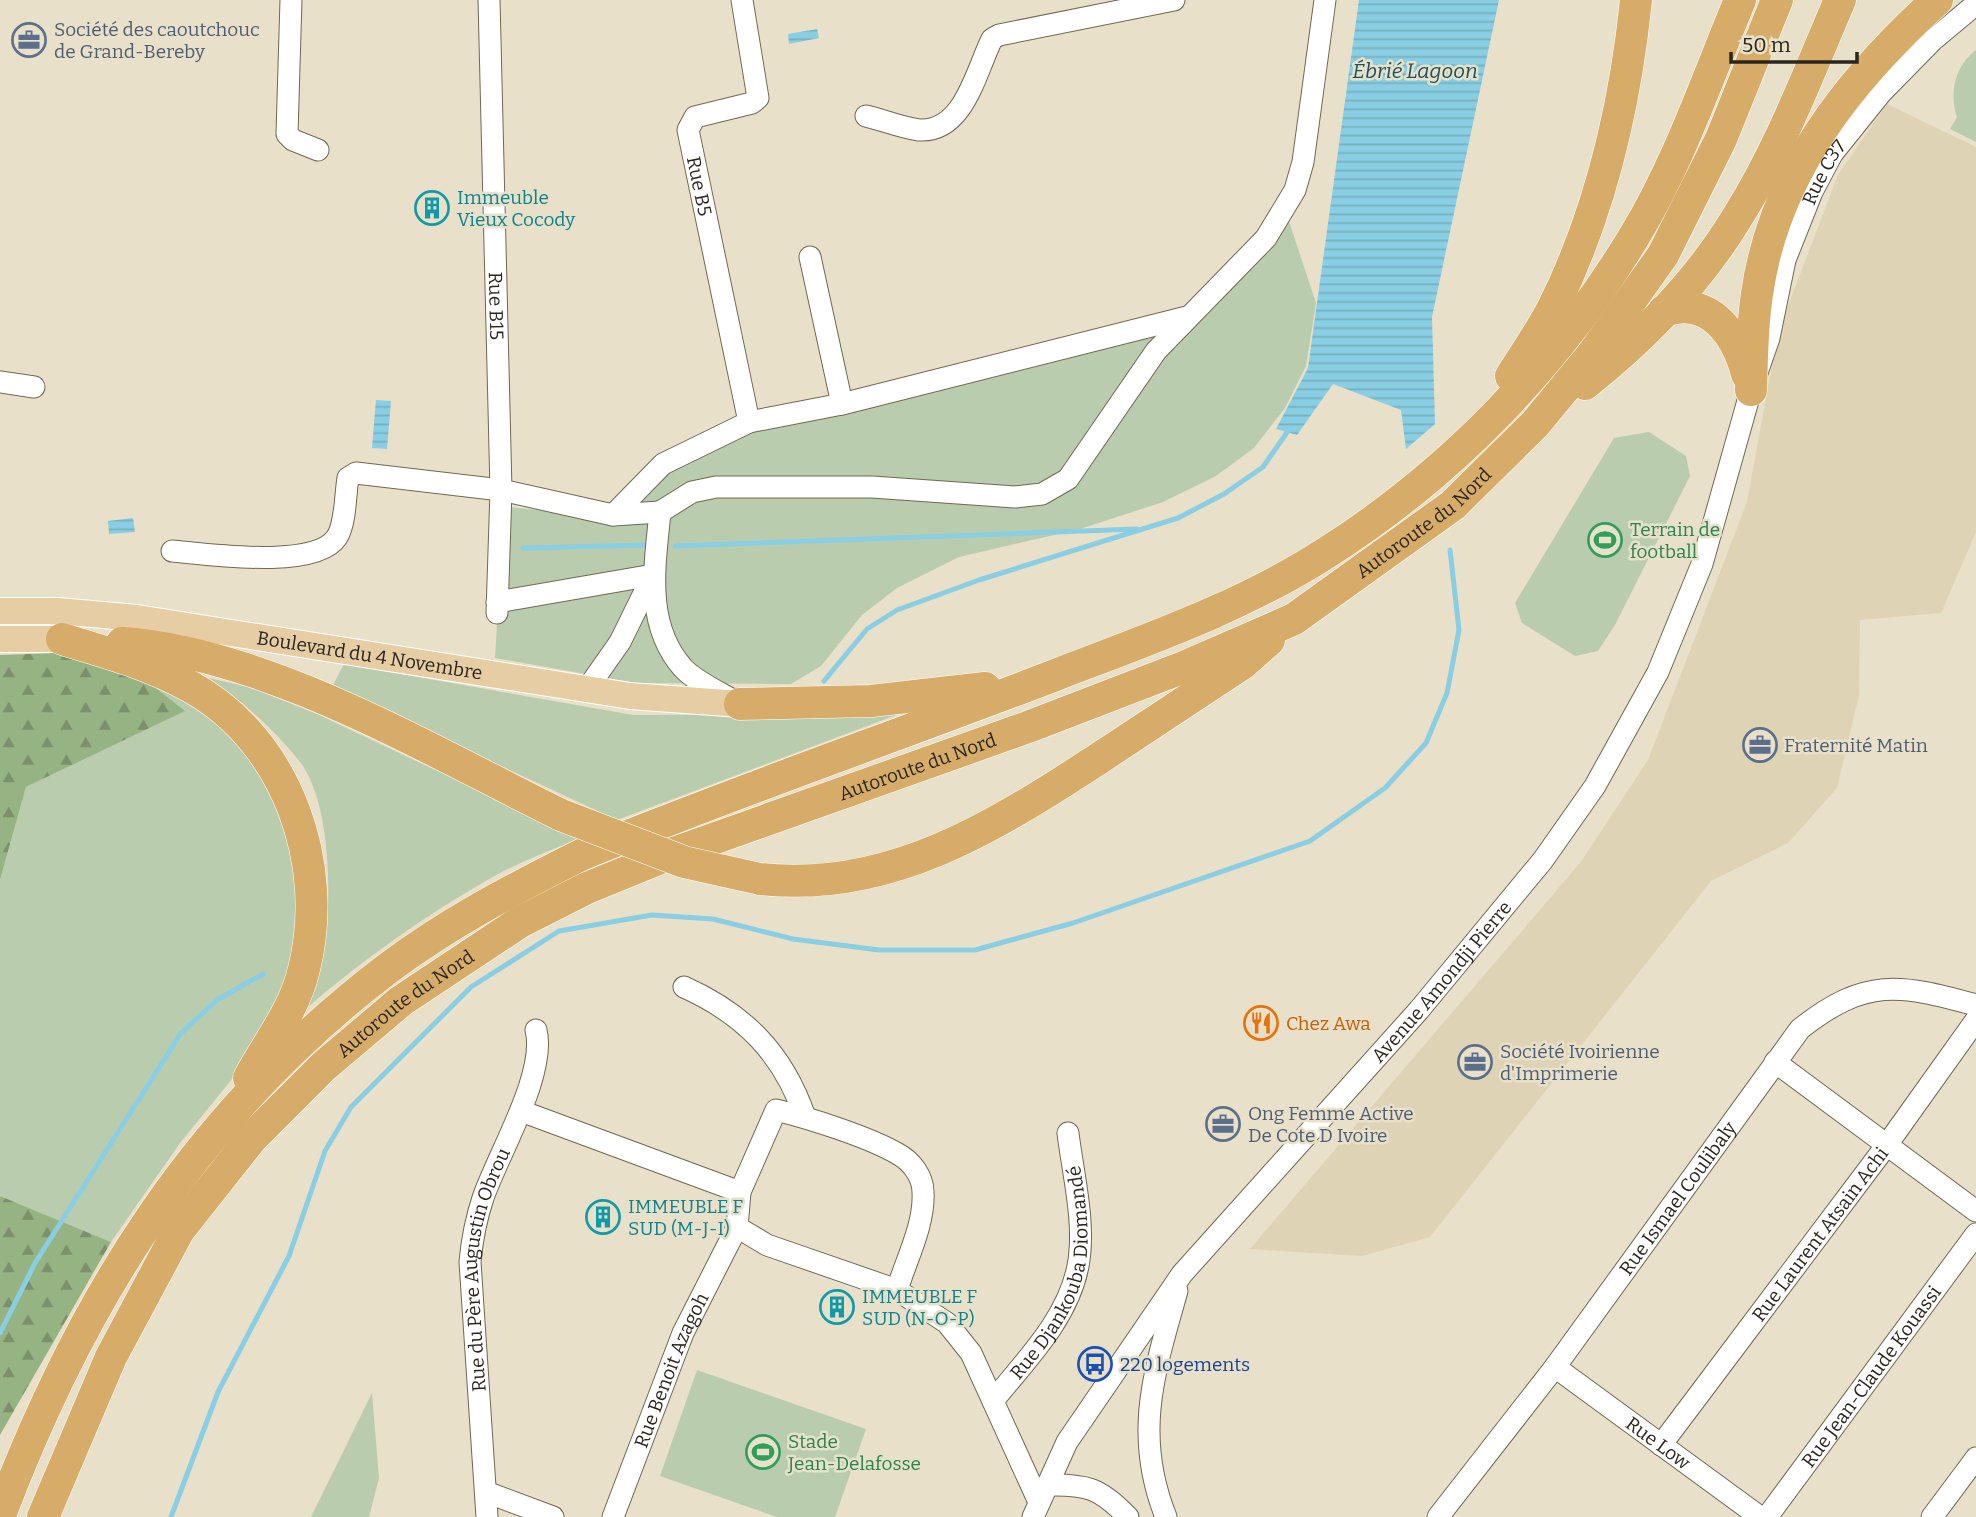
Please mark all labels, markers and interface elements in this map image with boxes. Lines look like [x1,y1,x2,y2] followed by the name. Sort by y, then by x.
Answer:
[54,18,260,63] place label: Société des caoutchouc de Grand-Bereby
[10,21,48,59] office icon: Société des caoutchouc de Grand-Bereby
[1731,21,1857,65] scale bar
[1742,32,1791,58] text: 50 m
[1352,58,1478,84] water label: Ébrié Lagoon
[1797,135,1851,208] street label: Rue C37
[682,154,717,218] street label: Rue B5
[457,186,576,231] place label: Immeuble Vieux Cocody
[413,189,451,227] building icon: Immeuble Vieux Cocody
[484,271,509,340] street label: Rue B15
[1351,463,1496,583] street label: Autoroute du Nord
[1630,518,1720,563] place label: Terrain de football
[1586,521,1624,559] sports icon: Terrain de football
[255,626,484,684] street label: Boulevard du 4 Novembre
[1741,726,1779,764] office icon: Fraternité Matin
[835,728,999,805] street label: Autoroute du Nord
[1784,734,1928,757] place label: Fraternité Matin
[1366,896,1516,1067] street label: Avenue Amondji Pierre
[332,944,478,1062] street label: Autoroute du Nord
[1242,1004,1280,1042] restaurant icon: Chez Awa
[1286,1012,1371,1035] place label: Chez Awa
[1500,1040,1660,1085] place label: Société Ivoirienne d'Imprimerie
[1456,1043,1494,1081] office icon: Société Ivoirienne d'Imprimerie
[1248,1102,1414,1147] place label: Ong Femme Active De Cote D Ivoire
[1204,1105,1242,1143] office icon: Ong Femme Active De Cote D Ivoire
[1614,1116,1741,1279] street label: Rue Ismael Coulibaly
[1747,1142,1893,1326] street label: Rue Laurent Atsain Achi
[458,1144,514,1393] street label: Rue du Père Augustin Obrou
[1005,1164,1092,1384] street label: Rue Djankouba Diomandé
[628,1195,743,1240] place label: IMMEUBLE F SUD (M-J-I)
[584,1198,622,1236] building icon: IMMEUBLE F SUD (M-J-I)
[1796,1281,1946,1472] street label: Rue Jean-Claude Kouassi
[862,1285,977,1330] place label: IMMEUBLE F SUD (N-O-P)
[629,1288,713,1451] street label: Rue Benoit Azagoh
[818,1288,856,1326] building icon: IMMEUBLE F SUD (N-O-P)
[1076,1345,1114,1383] bus stop icon: 220 logements
[1120,1353,1250,1376] place label: 220 logements
[1622,1411,1696,1474] street label: Rue Low
[787,1430,921,1475] place label: Stade Jean-Delafosse
[744,1433,782,1471] sports icon: Stade Jean-Delafosse

